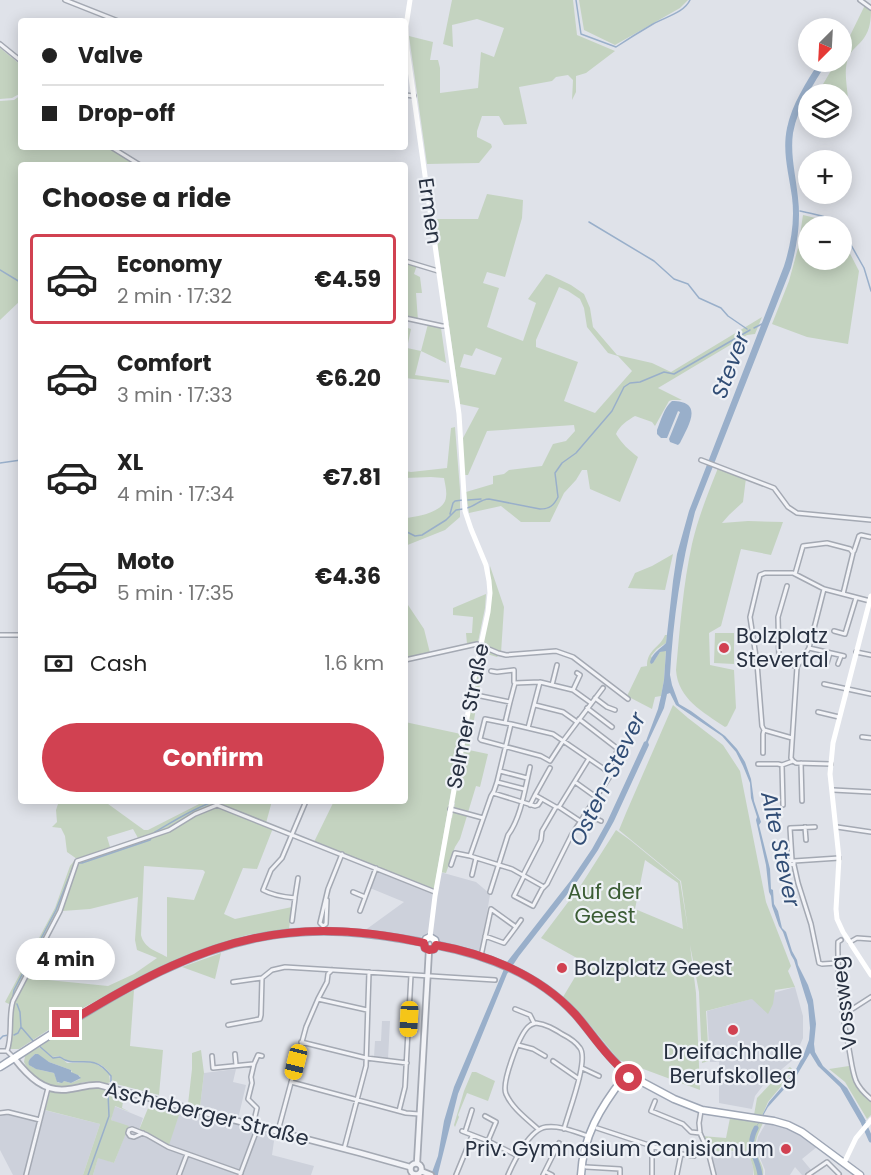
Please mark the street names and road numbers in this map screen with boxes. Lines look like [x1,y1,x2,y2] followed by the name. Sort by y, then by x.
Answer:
[411,176,449,246] street label: Ermen
[439,641,496,791] street label: Selmer Straße
[823,955,864,1051] street label: Vossweg
[102,1074,312,1153] street label: Ascheberger Straße

